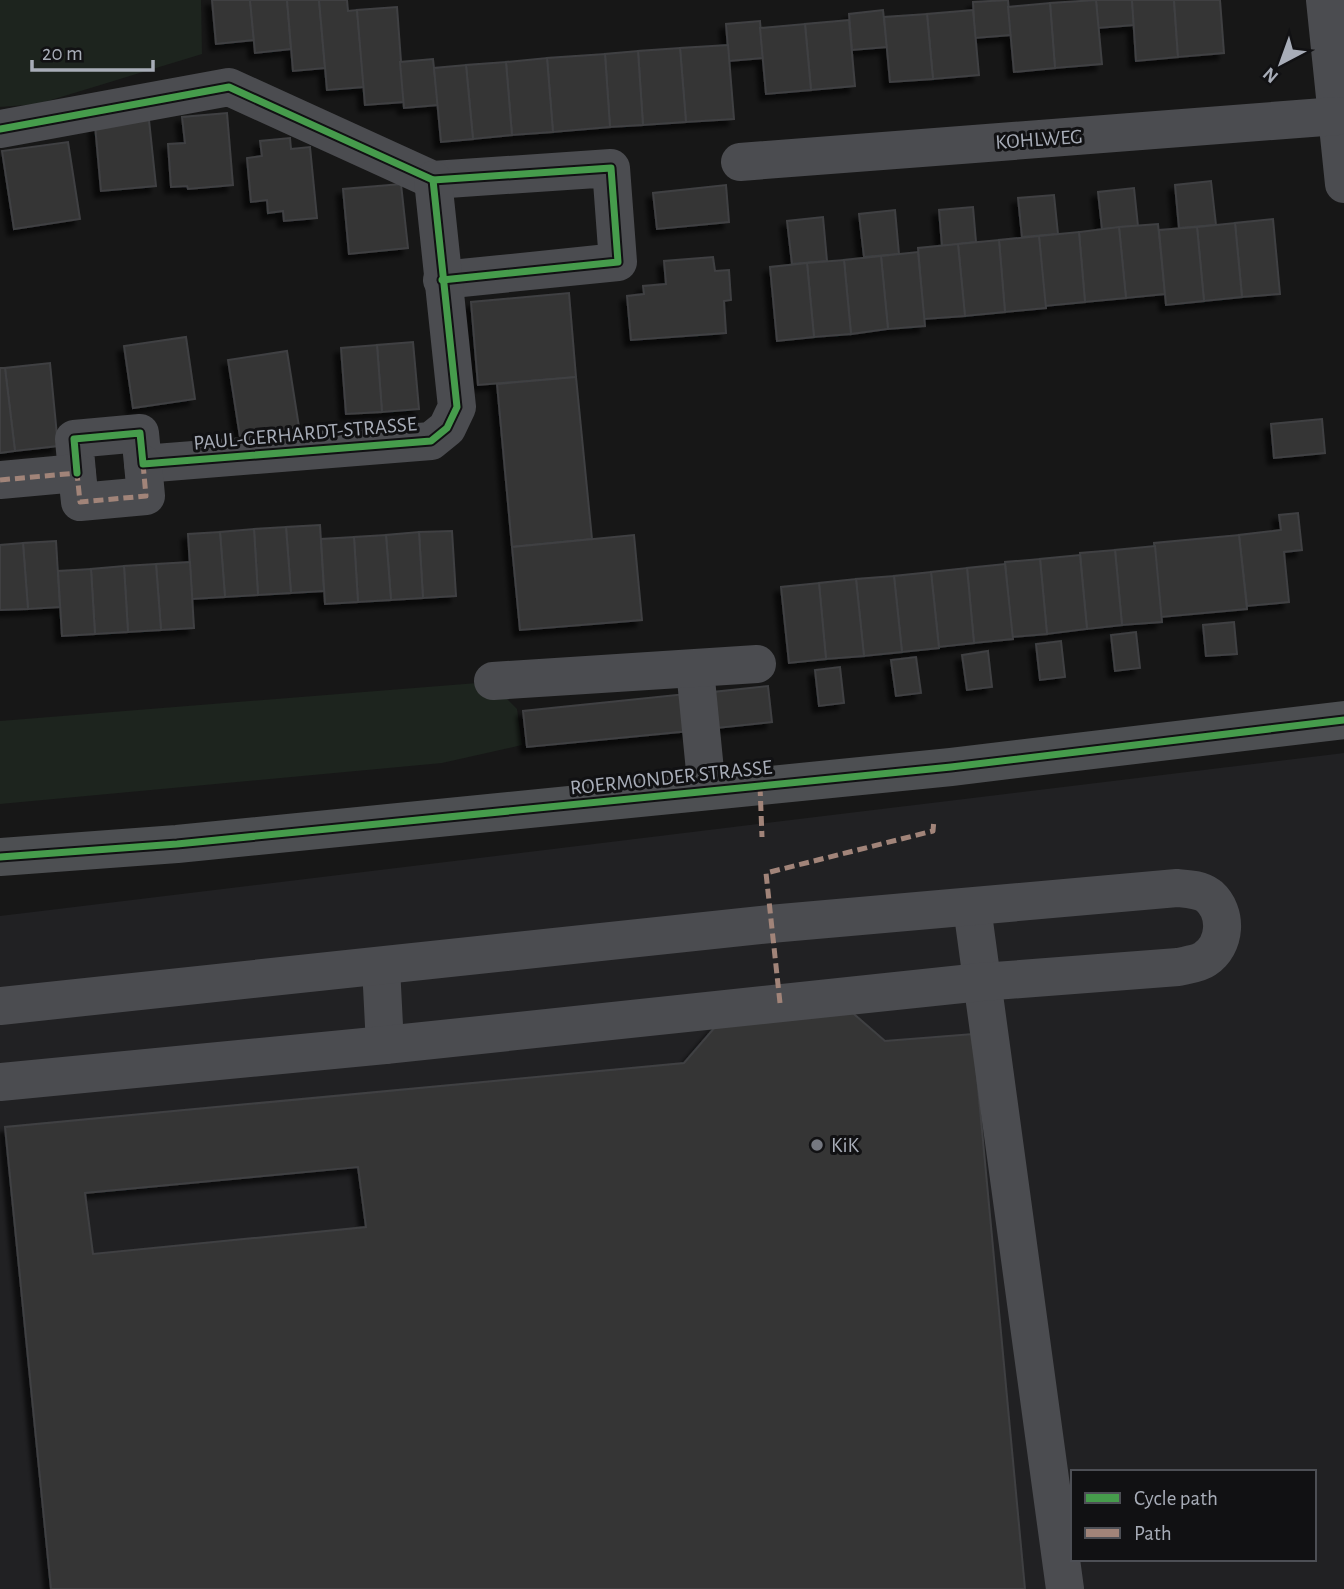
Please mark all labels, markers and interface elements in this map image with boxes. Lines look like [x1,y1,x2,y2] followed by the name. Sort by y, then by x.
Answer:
[32,28,152,72] scale bar
[1246,28,1316,98] north arrow
[42,43,83,64] text: 20 m
[1260,63,1282,86] text: N
[995,126,1083,153] street label: KOHLWEG
[192,413,418,454] street label: PAUL-GERHARDT-STRASSE
[569,756,773,799] street label: ROERMONDER STRASSE
[831,1135,860,1156] place label: KiK
[809,1137,825,1153] marker: KiK
[1071,1470,1316,1561] legend
[1134,1488,1218,1509] text: Cycle path
[1134,1523,1172,1544] text: Path

